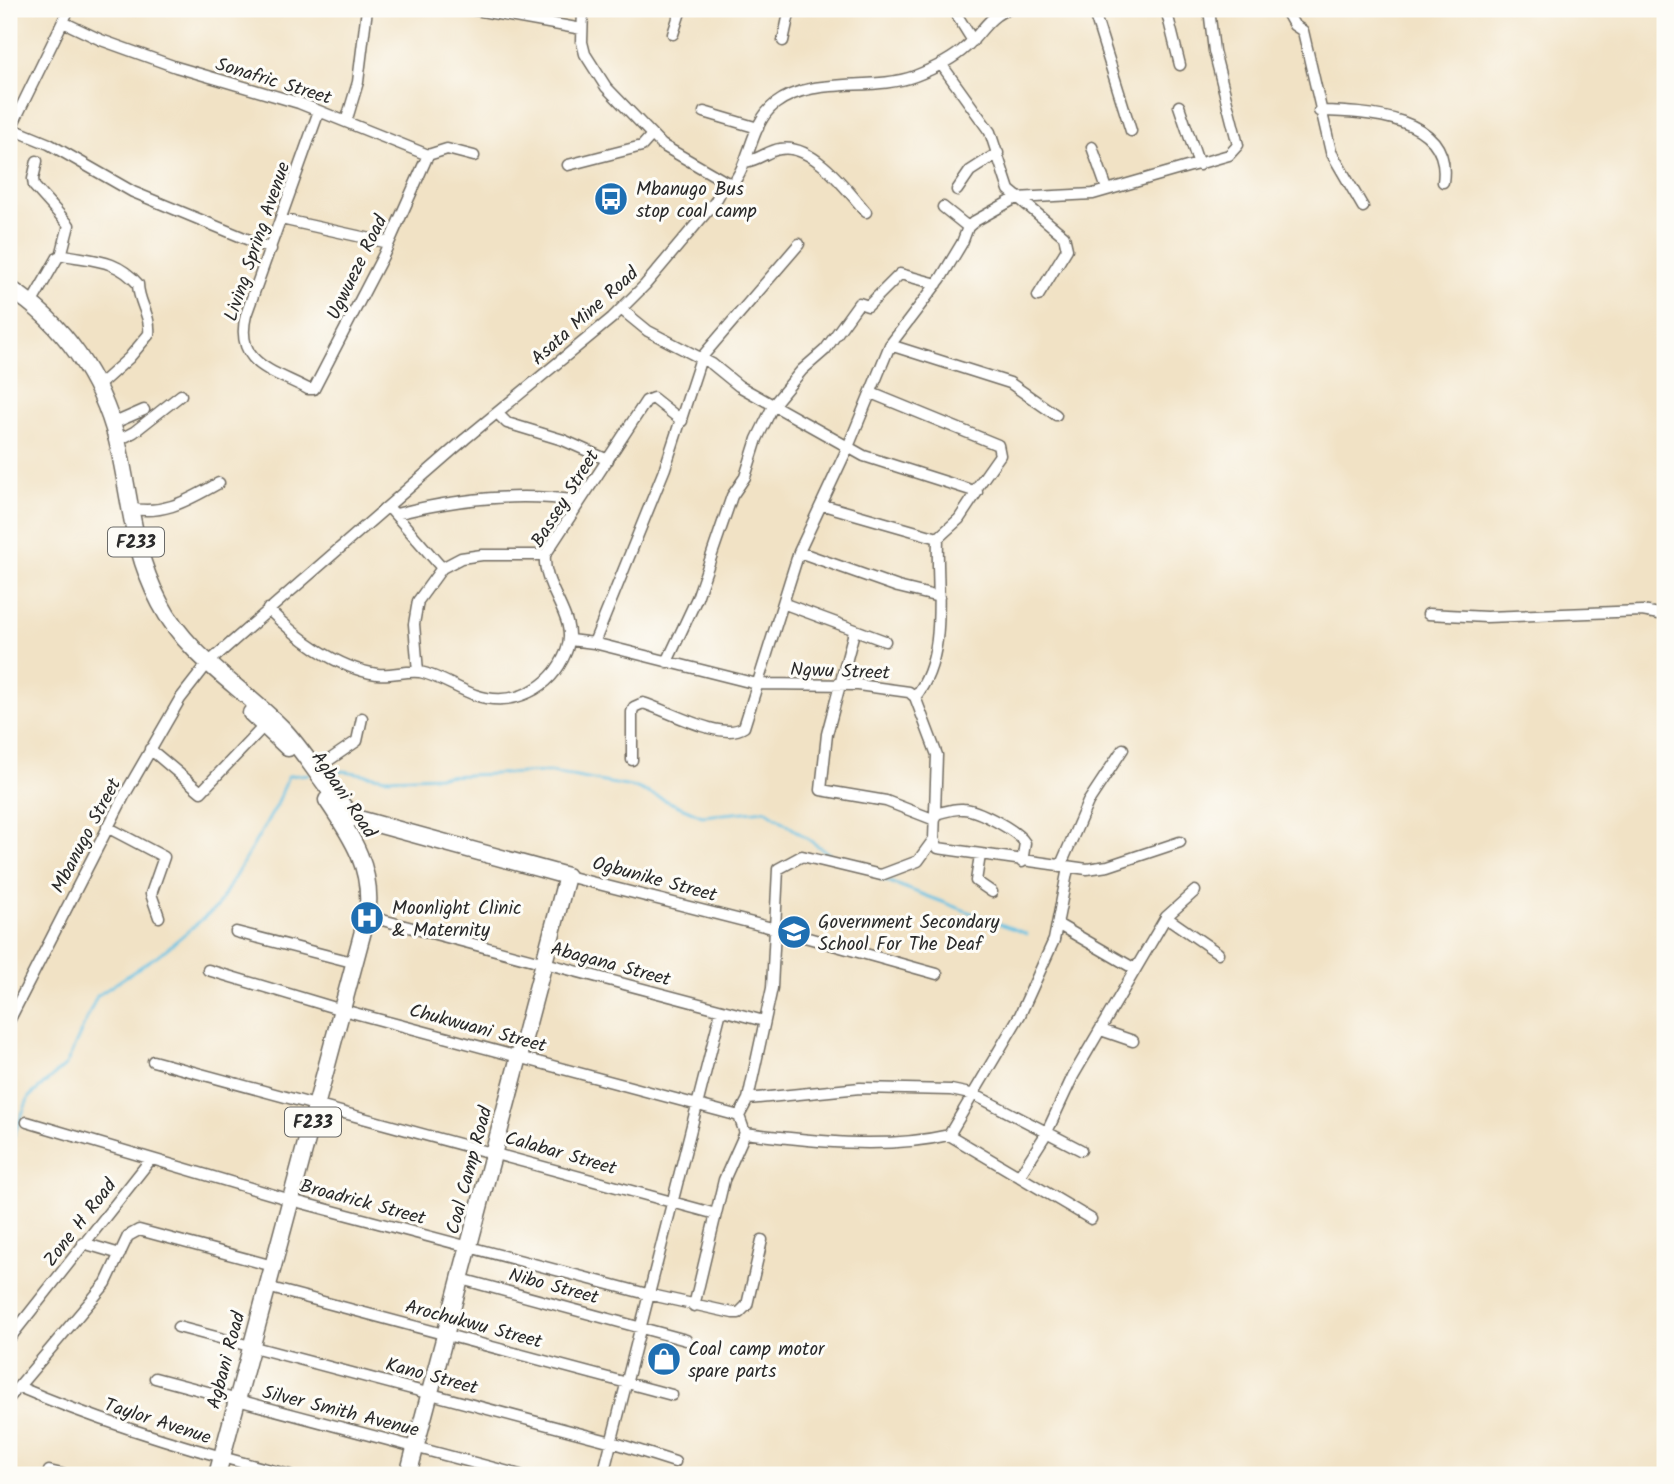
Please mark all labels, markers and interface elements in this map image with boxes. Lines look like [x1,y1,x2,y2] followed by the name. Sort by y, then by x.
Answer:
[212,50,336,114] street label: Sonafric Street
[217,157,299,325] street label: Living Spring Avenue
[636,175,757,227] place label: Mbanugo Bus stop coal camp
[592,180,630,218] bus stop icon: Mbanugo Bus stop coal camp
[319,210,396,325] street label: Ugwueze Road
[525,259,646,373] street label: Asata Mine Road
[524,444,608,554] street label: Bassey Street
[108,528,164,556] road number: F233
[790,655,891,689] street label: Ngwu Street
[303,745,384,845] street label: Agbani Road
[44,772,130,899] street label: Mbanugo Street
[589,849,721,911] street label: Ogbunike Street
[392,894,521,946] place label: Moonlight Clinic & Maternity
[348,899,386,937] hospital icon: Moonlight Clinic & Maternity
[818,908,1000,960] place label: Government Secondary School For The Deaf
[775,913,813,951] school or university icon: Government Secondary School For The Deaf
[547,934,674,996] street label: Abagana Street
[406,996,550,1062] street label: Chukwuani Street
[438,1103,502,1238] street label: Coal Camp Road
[285,1107,341,1136] road number: F233
[501,1124,620,1184] street label: Calabar Street
[36,1172,125,1274] street label: Zone H Road
[296,1172,429,1234] street label: Broadrick Street
[505,1261,602,1313] street label: Nibo Street
[402,1292,546,1358] street label: Arochukwu Street
[200,1308,254,1413] street label: Agbani Road
[688,1335,826,1387] place label: Coal camp motor spare parts
[645,1340,683,1378] shop icon: Coal camp motor spare parts
[382,1350,482,1404] street label: Kano Street
[259,1378,422,1446] street label: Silver Smith Avenue
[100,1390,215,1453] street label: Taylor Avenue

